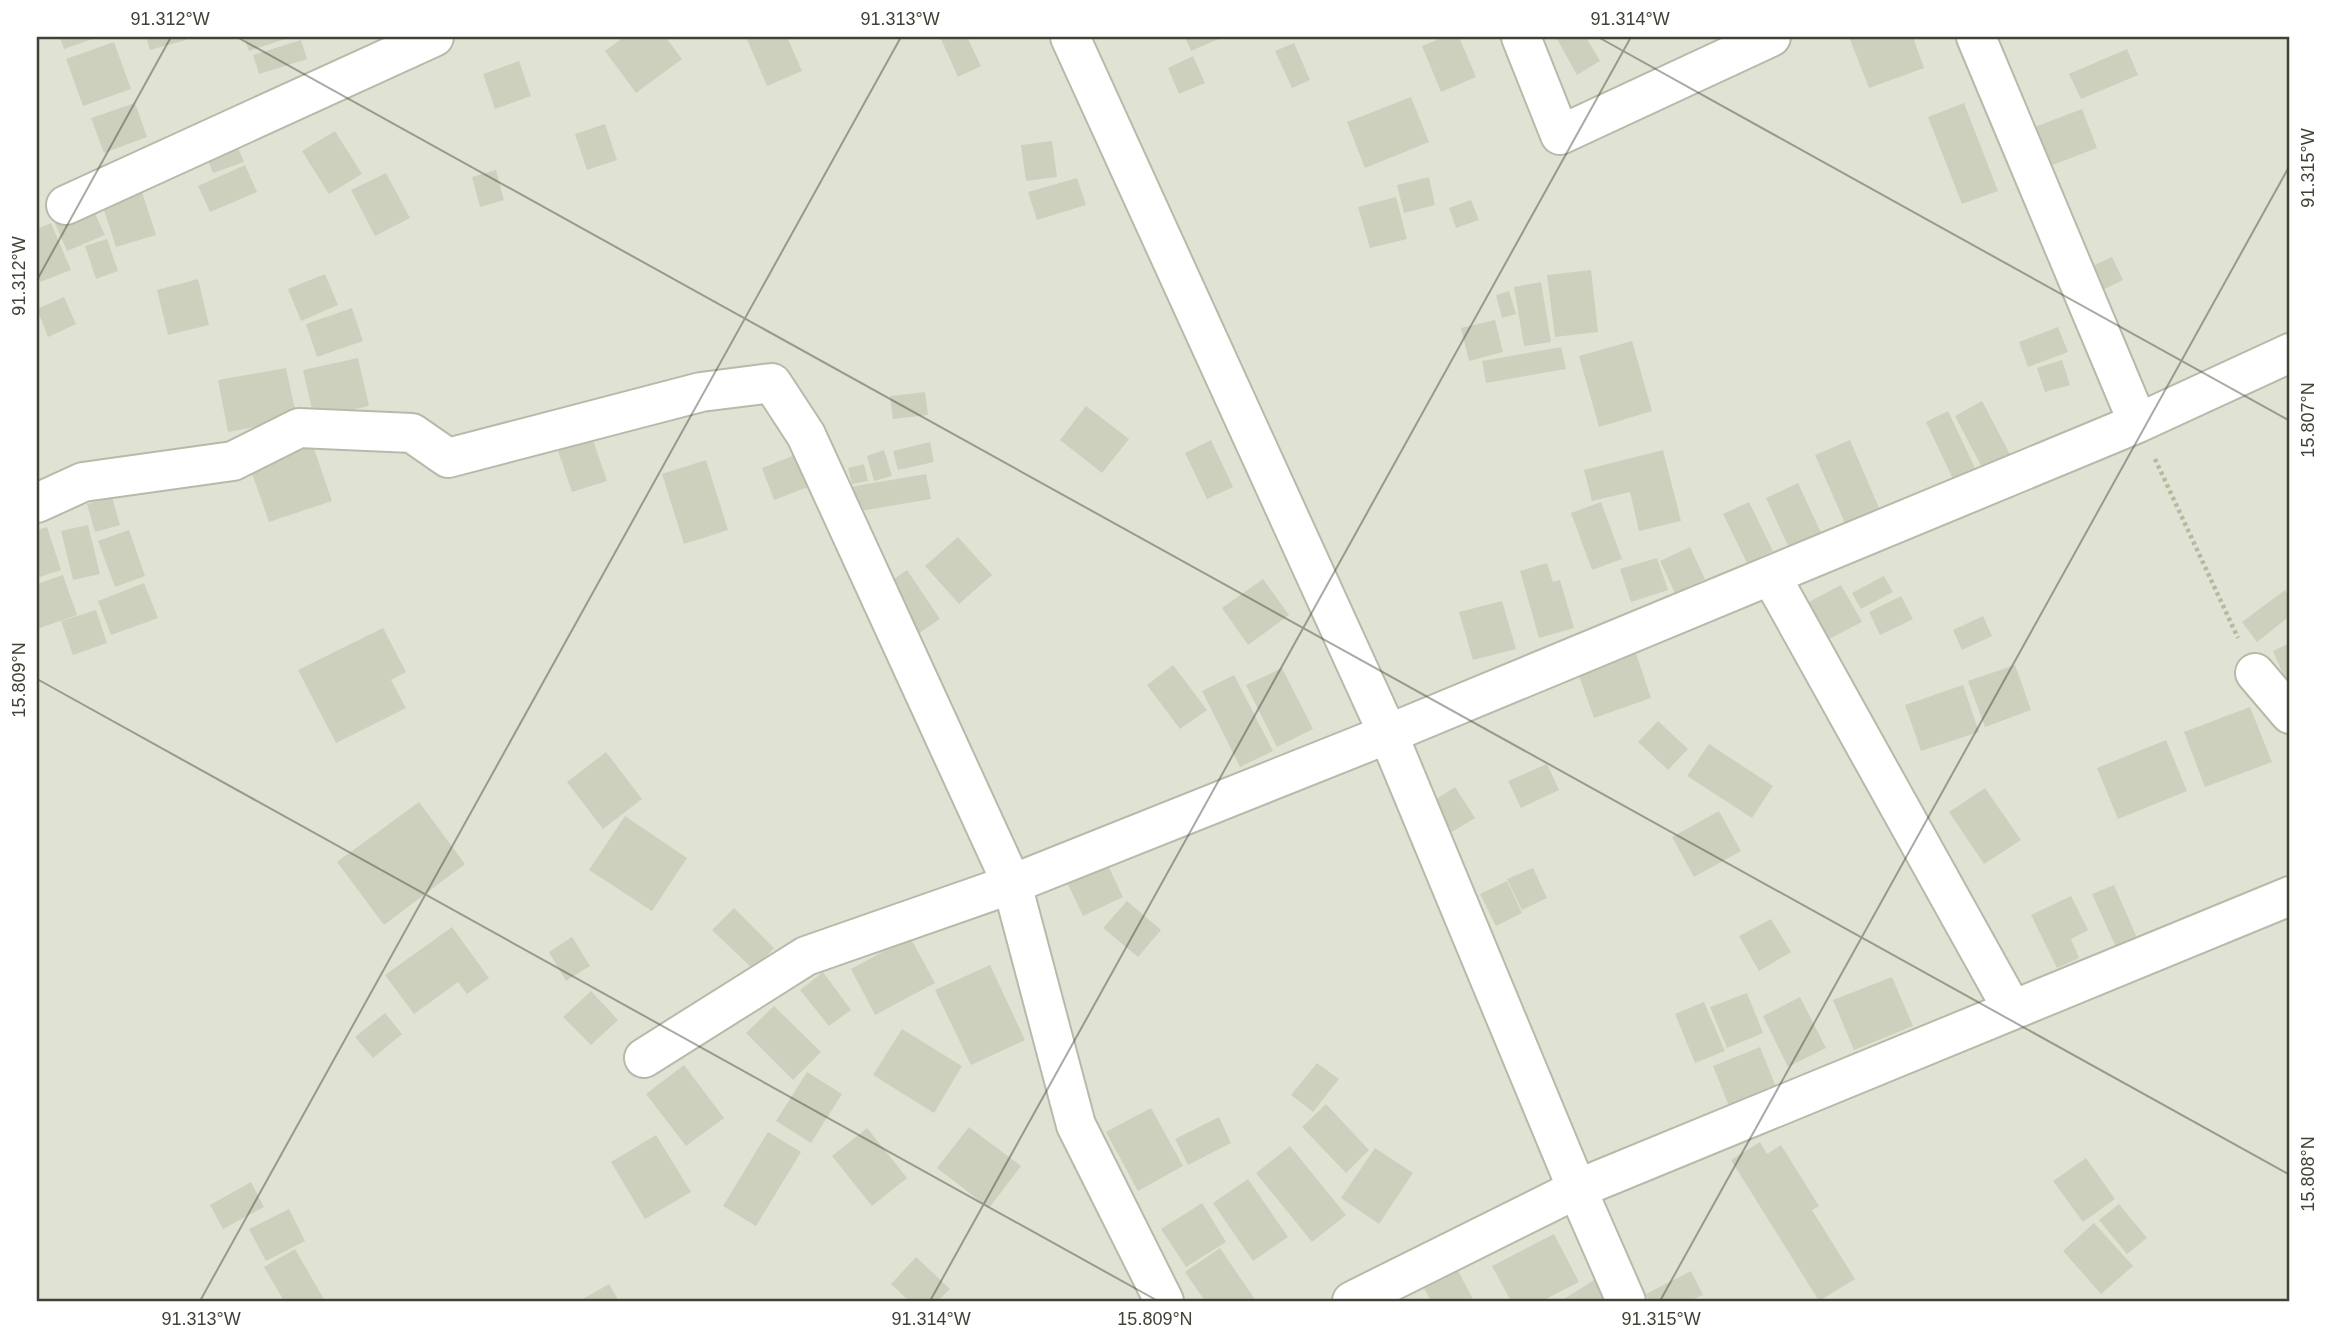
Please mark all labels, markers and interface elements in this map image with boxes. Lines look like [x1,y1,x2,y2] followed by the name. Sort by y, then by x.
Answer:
[130,9,210,29] text: 91.312°W
[860,9,940,29] text: 91.313°W
[1590,9,1670,29] text: 91.314°W
[2298,128,2318,208] text: 91.315°W
[9,236,29,316] text: 91.312°W
[2298,382,2318,458] text: 15.807°N
[9,642,29,718] text: 15.809°N
[2298,1136,2318,1212] text: 15.808°N
[161,1309,241,1329] text: 91.313°W
[891,1309,971,1329] text: 91.314°W
[1117,1309,1193,1329] text: 15.809°N
[1621,1309,1701,1329] text: 91.315°W

